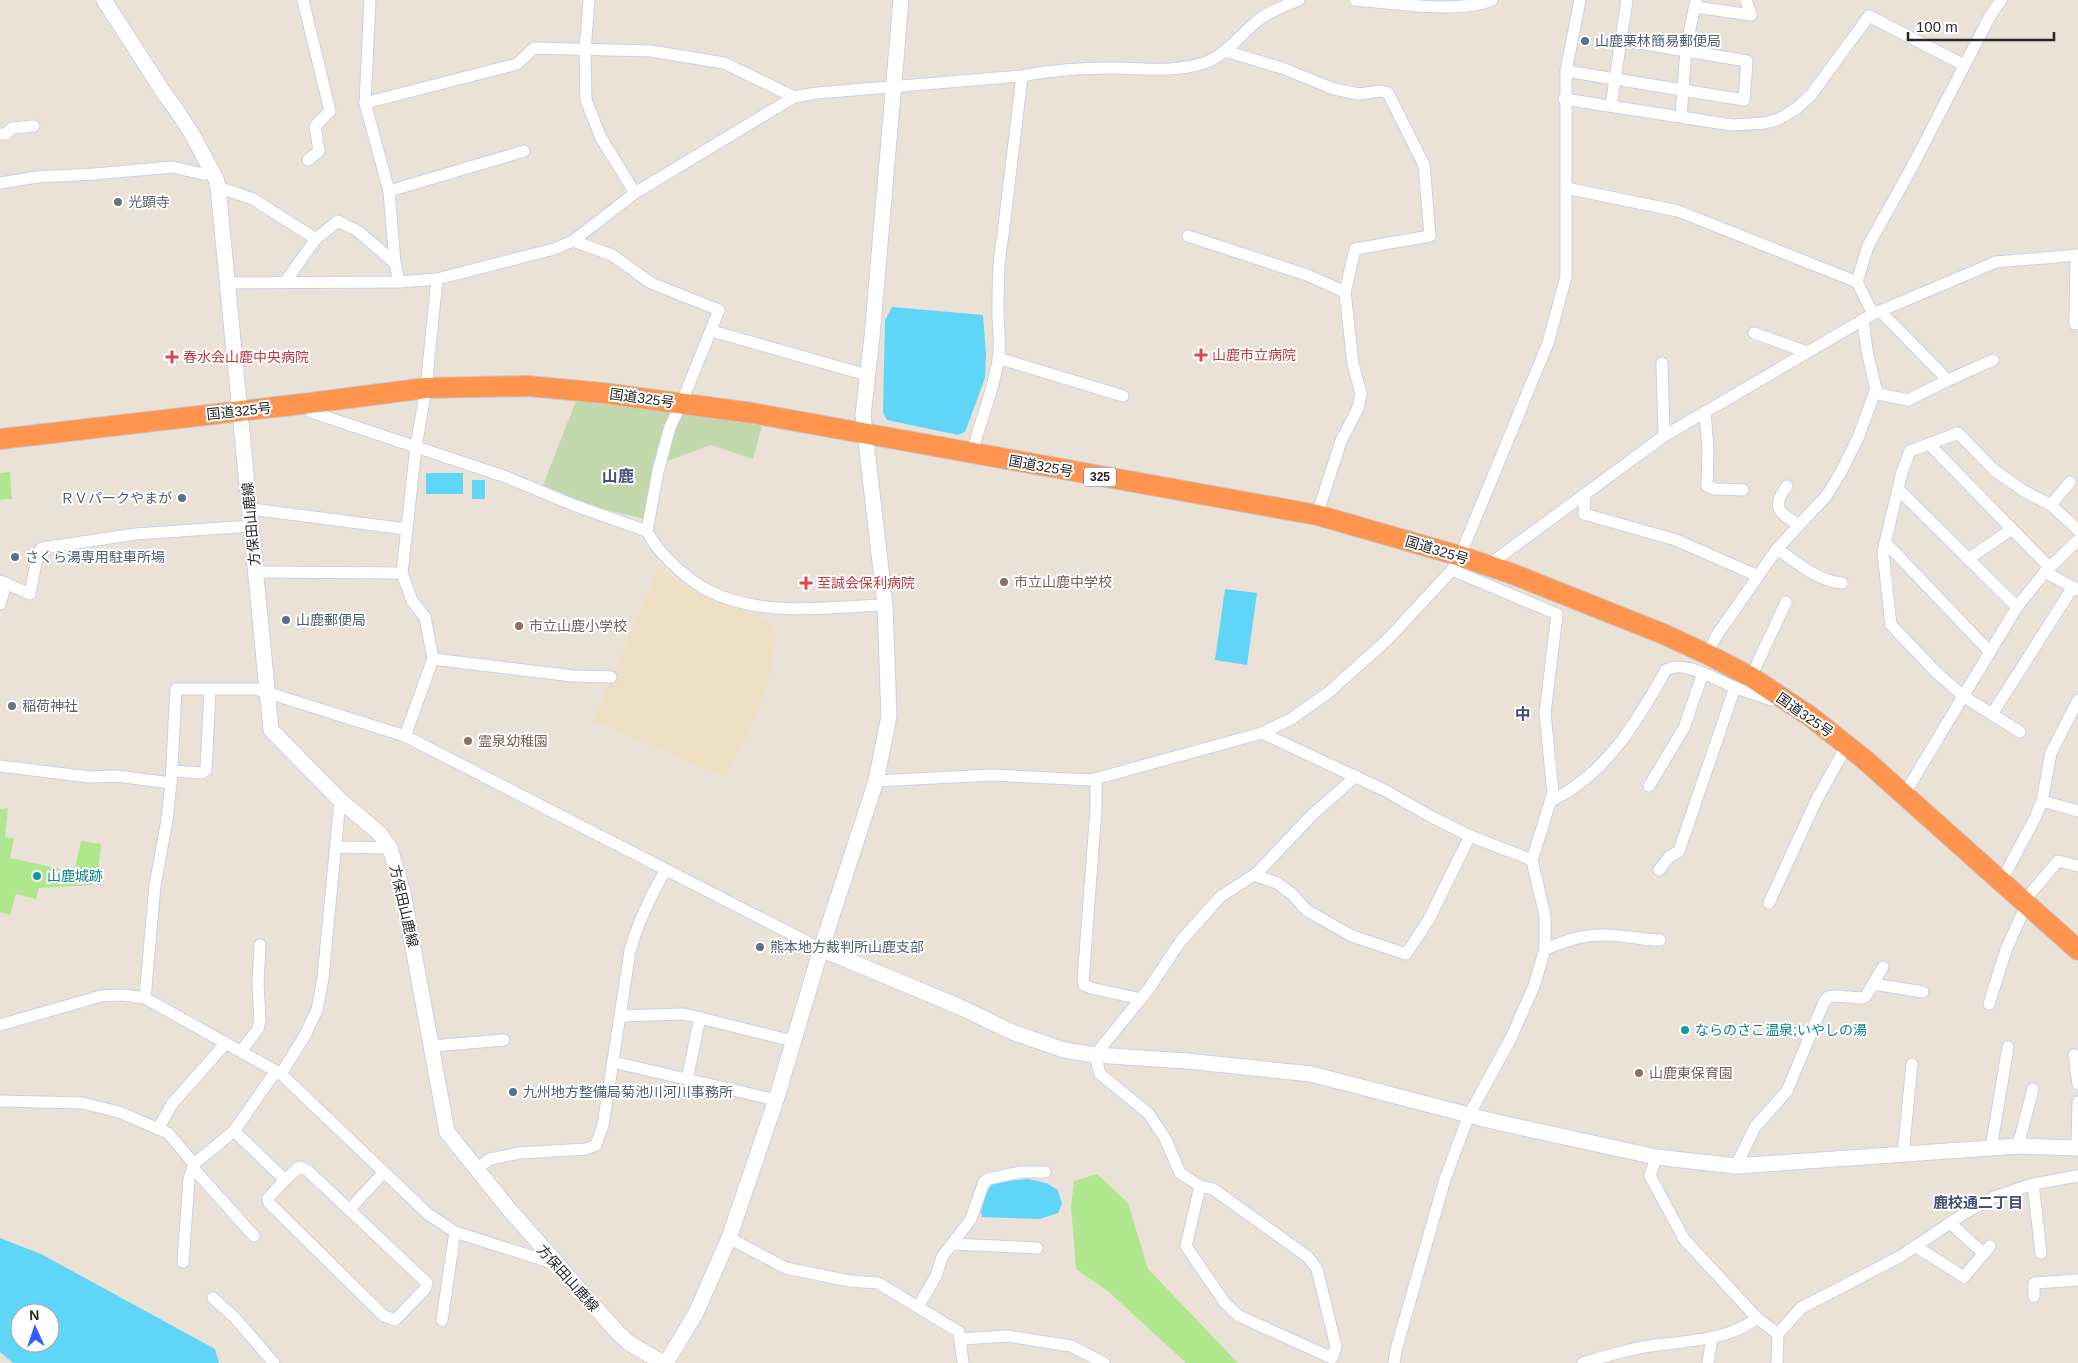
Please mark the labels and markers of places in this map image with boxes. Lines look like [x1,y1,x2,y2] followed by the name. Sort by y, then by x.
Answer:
[1595,33,1721,49] place label: 山鹿栗林簡易郵便局
[1579,35,1591,47] marker: 山鹿栗林簡易郵便局
[128,194,170,210] place label: 光顕寺
[112,196,124,208] marker: 光顕寺
[1212,347,1296,363] place label: 山鹿市立病院
[1194,348,1208,362] marker: 山鹿市立病院
[183,349,309,365] place label: 春水会山鹿中央病院
[165,350,179,364] marker: 春水会山鹿中央病院
[60,490,172,506] place label: ＲＶパークやまが
[176,492,188,504] marker: ＲＶパークやまが
[25,549,165,565] place label: さくら湯専用駐車所場
[9,551,21,563] marker: さくら湯専用駐車所場
[1014,574,1112,590] place label: 市立山鹿中学校
[817,575,915,591] place label: 至誠会保利病院
[799,576,813,590] marker: 至誠会保利病院
[998,576,1010,588] marker: 市立山鹿中学校
[296,612,366,628] place label: 山鹿郵便局
[280,614,292,626] marker: 山鹿郵便局
[529,618,627,634] place label: 市立山鹿小学校
[513,620,525,632] marker: 市立山鹿小学校
[22,698,78,714] place label: 稲荷神社
[6,700,18,712] marker: 稲荷神社
[478,733,548,749] place label: 霊泉幼稚園
[462,735,474,747] marker: 霊泉幼稚園
[47,868,103,884] place label: 山鹿城跡
[31,870,43,882] marker: 山鹿城跡
[770,939,924,955] place label: 熊本地方裁判所山鹿支部
[754,941,766,953] marker: 熊本地方裁判所山鹿支部
[1695,1022,1867,1038] place label: ならのさこ温泉;いやしの湯
[1679,1024,1691,1036] marker: ならのさこ温泉;いやしの湯
[1649,1065,1733,1081] place label: 山鹿東保育園
[1633,1067,1645,1079] marker: 山鹿東保育園
[523,1084,733,1100] place label: 九州地方整備局菊池川河川事務所
[507,1086,519,1098] marker: 九州地方整備局菊池川河川事務所

